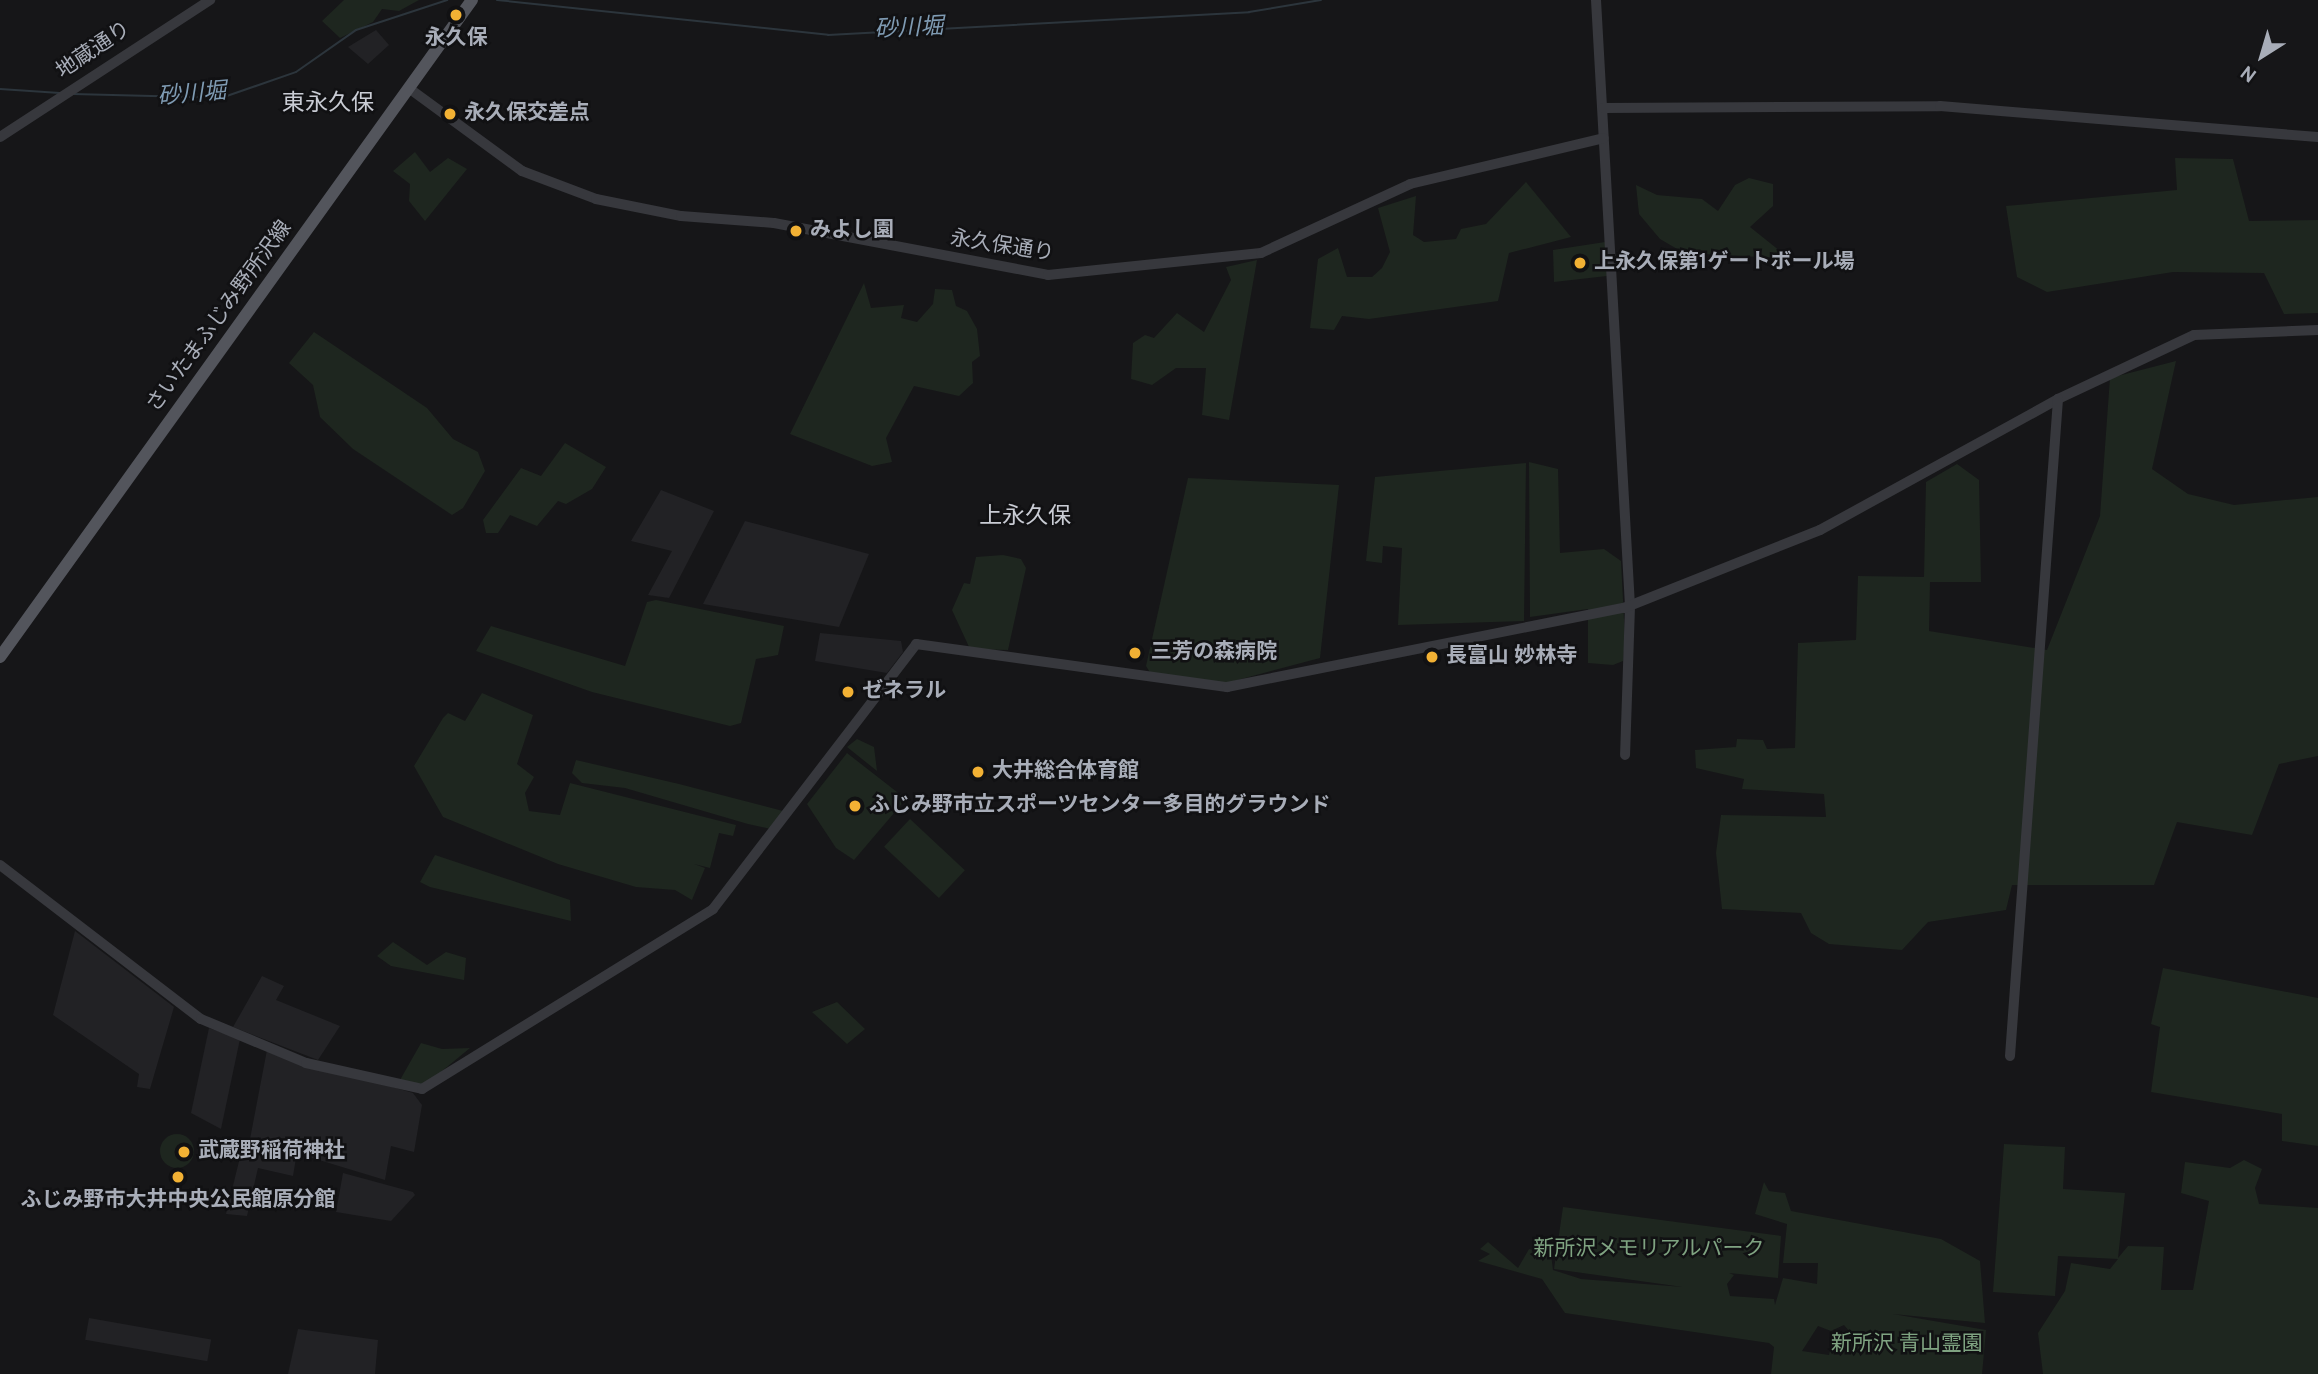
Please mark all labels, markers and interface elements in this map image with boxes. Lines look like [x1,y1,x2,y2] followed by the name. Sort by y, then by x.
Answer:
[448,7,464,23] marker: 永久保
[874,14,944,46] water label: 砂川堀
[52,17,136,85] street label: 地蔵通り
[2227,21,2297,91] north arrow
[425,26,487,52] place label: 永久保
[2237,59,2262,86] text: N
[156,79,228,113] water label: 砂川堀
[282,91,374,119] district label: 東永久保
[464,101,590,127] place label: 永久保交差点
[442,106,458,122] marker: 永久保交差点
[142,216,298,418] street label: さいたまふじみ野所沢線
[810,218,894,244] place label: みよし園
[788,223,804,239] marker: みよし園
[948,226,1056,268] street label: 永久保通り
[1594,250,1854,276] place label: 上永久保第1ゲートボール場
[1572,255,1588,271] marker: 上永久保第1ゲートボール場
[979,504,1071,532] district label: 上永久保
[1151,640,1277,666] place label: 三芳の森病院
[1125,643,1145,663] marker: 三芳の森病院
[1446,644,1577,670] place label: 長富山 妙林寺
[1424,649,1440,665] marker: 長富山 妙林寺
[862,679,946,705] place label: ゼネラル
[840,684,856,700] marker: ゼネラル
[992,759,1139,785] place label: 大井総合体育館
[970,764,986,780] marker: 大井総合体育館
[869,793,1331,819] place label: ふじみ野市⽴スポーツセンター多⽬的グラウンド
[847,798,863,814] marker: ふじみ野市⽴スポーツセンター多⽬的グラウンド
[198,1139,345,1165] place label: 武蔵野稲荷神社
[176,1144,192,1160] marker: 武蔵野稲荷神社
[170,1169,186,1185] marker: ふじみ野市大井中央公民館原分館
[21,1188,335,1214] place label: ふじみ野市大井中央公民館原分館
[1534,1237,1764,1263] park label: 新所沢メモリアルパーク
[1831,1332,1983,1358] park label: 新所沢 青山霊園

